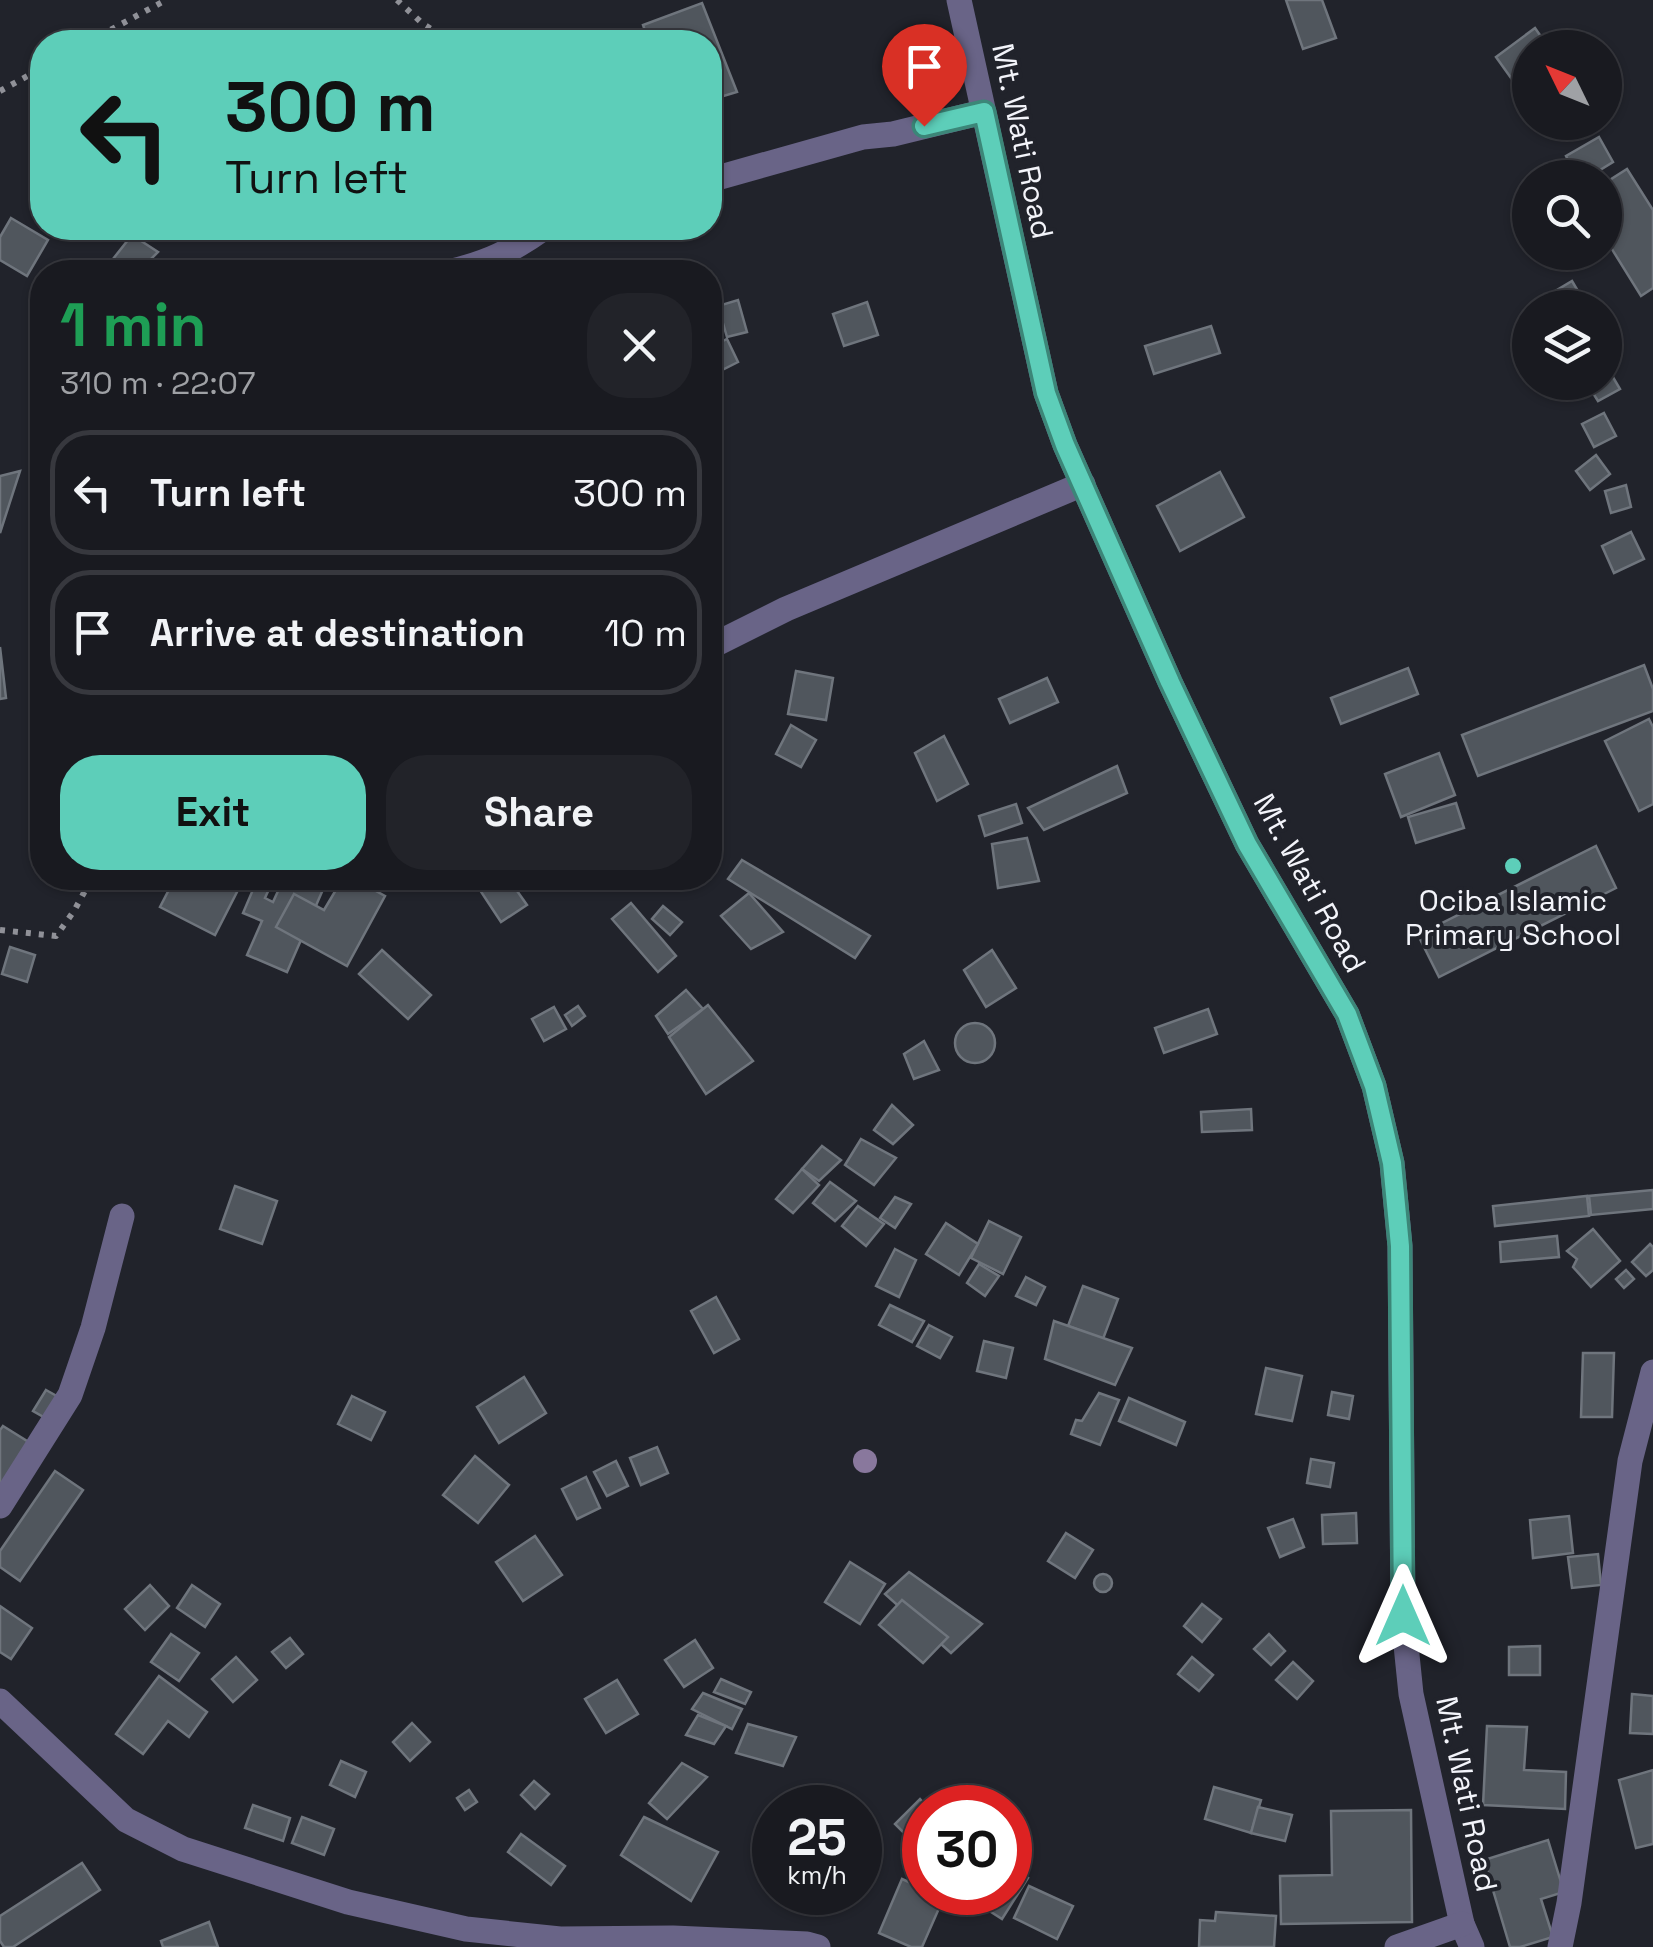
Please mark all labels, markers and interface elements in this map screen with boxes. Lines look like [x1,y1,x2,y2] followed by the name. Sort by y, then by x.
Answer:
[882,24,967,127] pin
[1512,30,1622,140] north arrow
[1512,30,1622,400] map controls
[897,39,952,94] icon: arrive
[983,40,1063,242] street label: Mt. Wati Road
[225,62,436,151] text: 300 m
[60,70,190,200] icon: left
[225,149,408,206] text: Turn left
[1512,160,1622,270] button: search
[60,287,207,364] text: 1 min
[1512,290,1622,400] button: layers
[587,293,692,398] button: close
[60,363,256,403] text: 310 m · 22:07
[65,465,120,520] icon: left
[150,469,306,517] text: Turn left
[573,469,687,517] text: 300 m
[65,605,120,660] icon: arrive
[150,609,525,657] text: Arrive at destination
[604,609,687,657] text: 10 m
[60,755,366,870] button: Exit
[386,755,692,870] button: Share
[1245,787,1375,979] street label: Mt. Wati Road
[1502,855,1524,877] marker: Ociba Islamic Primary School
[1405,881,1621,954] place label: Ociba Islamic Primary School
[1351,1564,1455,1668] position arrow
[1427,1693,1507,1895] street label: Mt. Wati Road
[902,1785,1032,1915] speed limit sign: 30
[787,1806,847,1870] text: 25
[787,1859,847,1891] text: km/h

